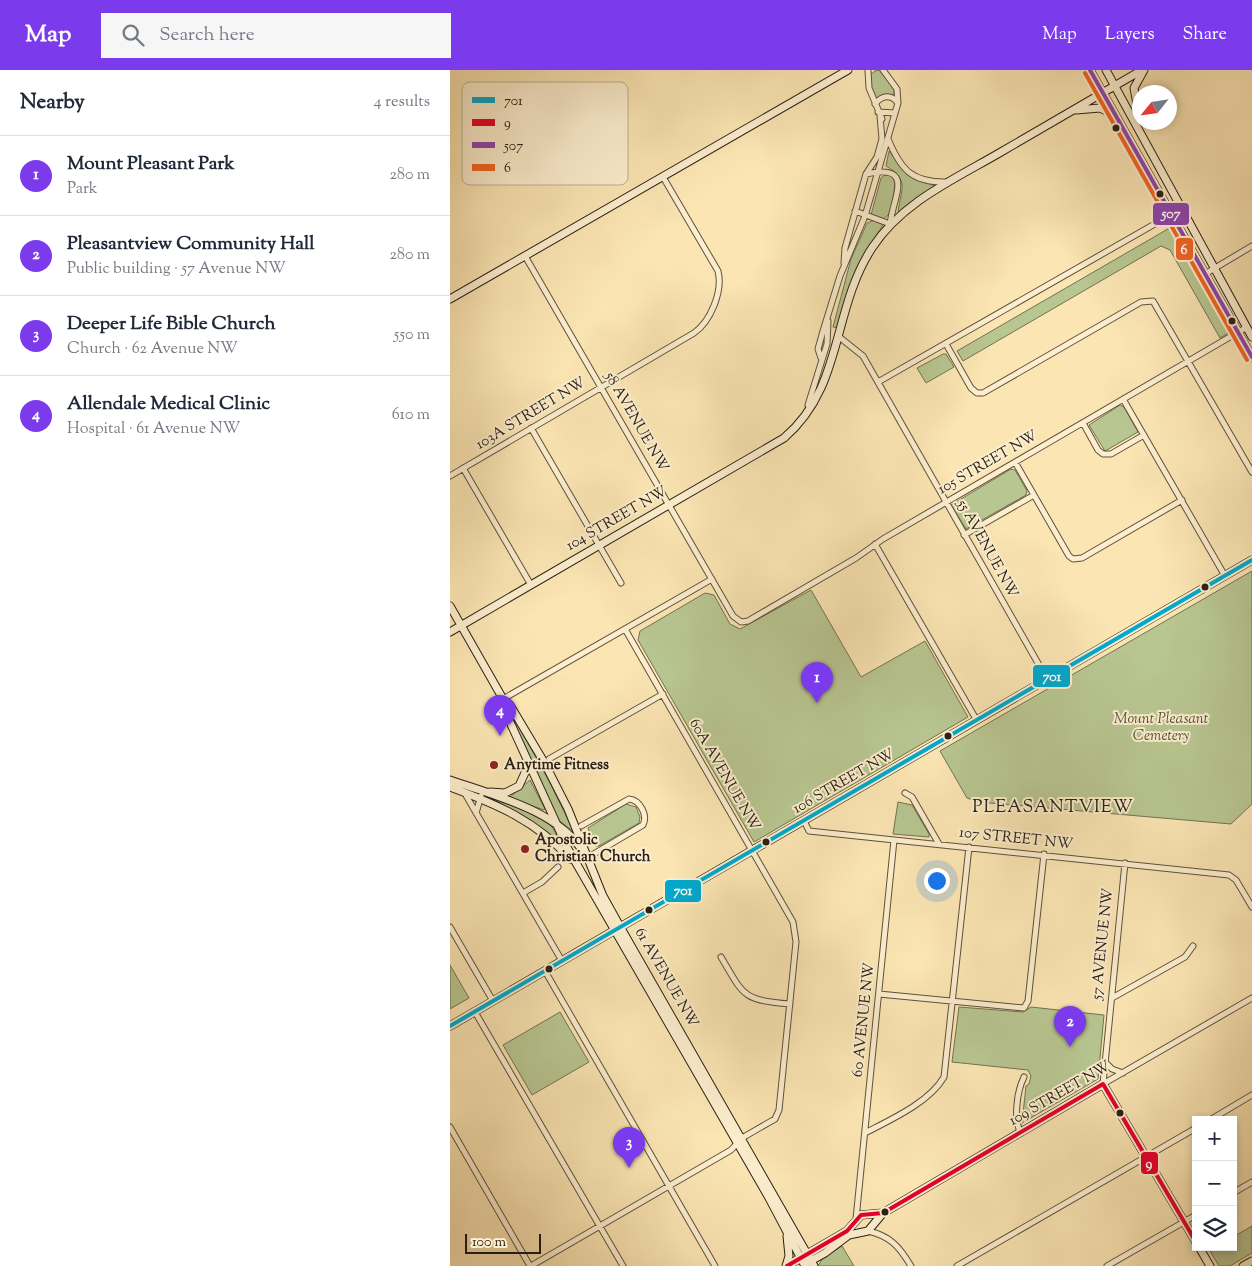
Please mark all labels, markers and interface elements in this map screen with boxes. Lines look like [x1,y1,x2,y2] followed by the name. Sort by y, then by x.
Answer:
[101,13,451,58] search box
[25,18,71,52] text: Map
[119,21,147,49] icon: search
[159,22,255,49] text: Search here
[1042,22,1077,48] text: Map
[1105,22,1155,48] text: Layers
[1183,22,1227,48] text: Share
[462,82,628,185] legend
[1132,85,1177,130] north arrow
[20,88,85,118] text: Nearby
[374,91,430,114] text: 4 results
[504,92,523,112] text: 701
[504,114,511,134] text: 9
[1111,123,1121,133] unlabelled marker
[503,137,523,157] text: 507
[67,151,235,178] text: Mount Pleasant Park
[504,159,511,179] text: 6
[33,164,39,187] text: 1
[389,164,430,187] text: 280 m
[67,178,98,201] text: Park
[1155,189,1165,199] unlabelled marker
[1152,202,1190,226] line badge: 507
[1160,205,1182,225] text: 507
[67,231,315,258] text: Pleasantview Community Hall
[1175,237,1194,261] line badge: 6
[1181,241,1188,261] text: 6
[32,244,40,267] text: 2
[389,244,430,267] text: 280 m
[67,258,286,281] text: Public building · 57 Avenue NW
[67,311,276,338] text: Deeper Life Bible Church
[1227,316,1237,326] unlabelled marker
[33,324,39,347] text: 3
[394,324,430,347] text: 550 m
[67,338,238,361] text: Church · 62 Avenue NW
[598,367,673,476] street label: 58 AVENUE NW
[472,373,590,455] street label: 103A STREET NW
[67,391,270,418] text: Allendale Medical Clinic
[32,404,40,427] text: 4
[392,404,430,427] text: 610 m
[67,418,240,441] text: Hospital · 61 Avenue NW
[934,426,1042,500] street label: 105 STREET NW
[563,481,672,557] street label: 104 STREET NW
[951,495,1023,602] street label: 55 AVENUE NW
[1200,582,1210,592] unlabelled marker
[801,662,833,703] pin: 1
[1032,664,1071,688] line badge: 701
[1043,668,1062,688] text: 701
[484,695,516,736] pin: 4
[1114,709,1209,747] park label: Mount Pleasant Cemetery
[683,715,765,835] street label: 60A AVENUE NW
[943,731,953,741] unlabelled marker
[789,744,899,820] street label: 106 STREET NW
[504,755,609,776] place label: Anytime Fitness
[488,759,500,771] marker: Anytime Fitness
[972,795,1134,821] district label: PLEASANTVIEW
[958,823,1074,855] street label: 107 STREET NW
[535,830,651,868] place label: Apostolic Christian Church
[761,837,771,847] unlabelled marker
[519,843,531,855] marker: Apostolic Christian Church
[924,868,950,894] your location
[664,879,702,903] line badge: 701
[674,882,693,902] text: 701
[1087,887,1119,1002] street label: 57 AVENUE NW
[644,905,654,915] unlabelled marker
[629,924,703,1032] street label: 61 AVENUE NW
[848,961,880,1078] street label: 60 AVENUE NW
[544,964,554,974] unlabelled marker
[1054,1006,1086,1047] pin: 2
[1005,1056,1115,1132] street label: 109 STREET NW
[1115,1108,1125,1118] unlabelled marker
[1192,1116,1237,1251] map controls
[1192,1116,1237,1161] button: +
[613,1127,645,1168] pin: 3
[1140,1151,1159,1175] line badge: 9
[1146,1155,1153,1175] text: 9
[1192,1161,1237,1206] button: −
[1192,1206,1237,1251] button: layers
[880,1207,890,1217] unlabelled marker
[465,1231,541,1254] scale bar
[472,1233,506,1253] text: 100 m

